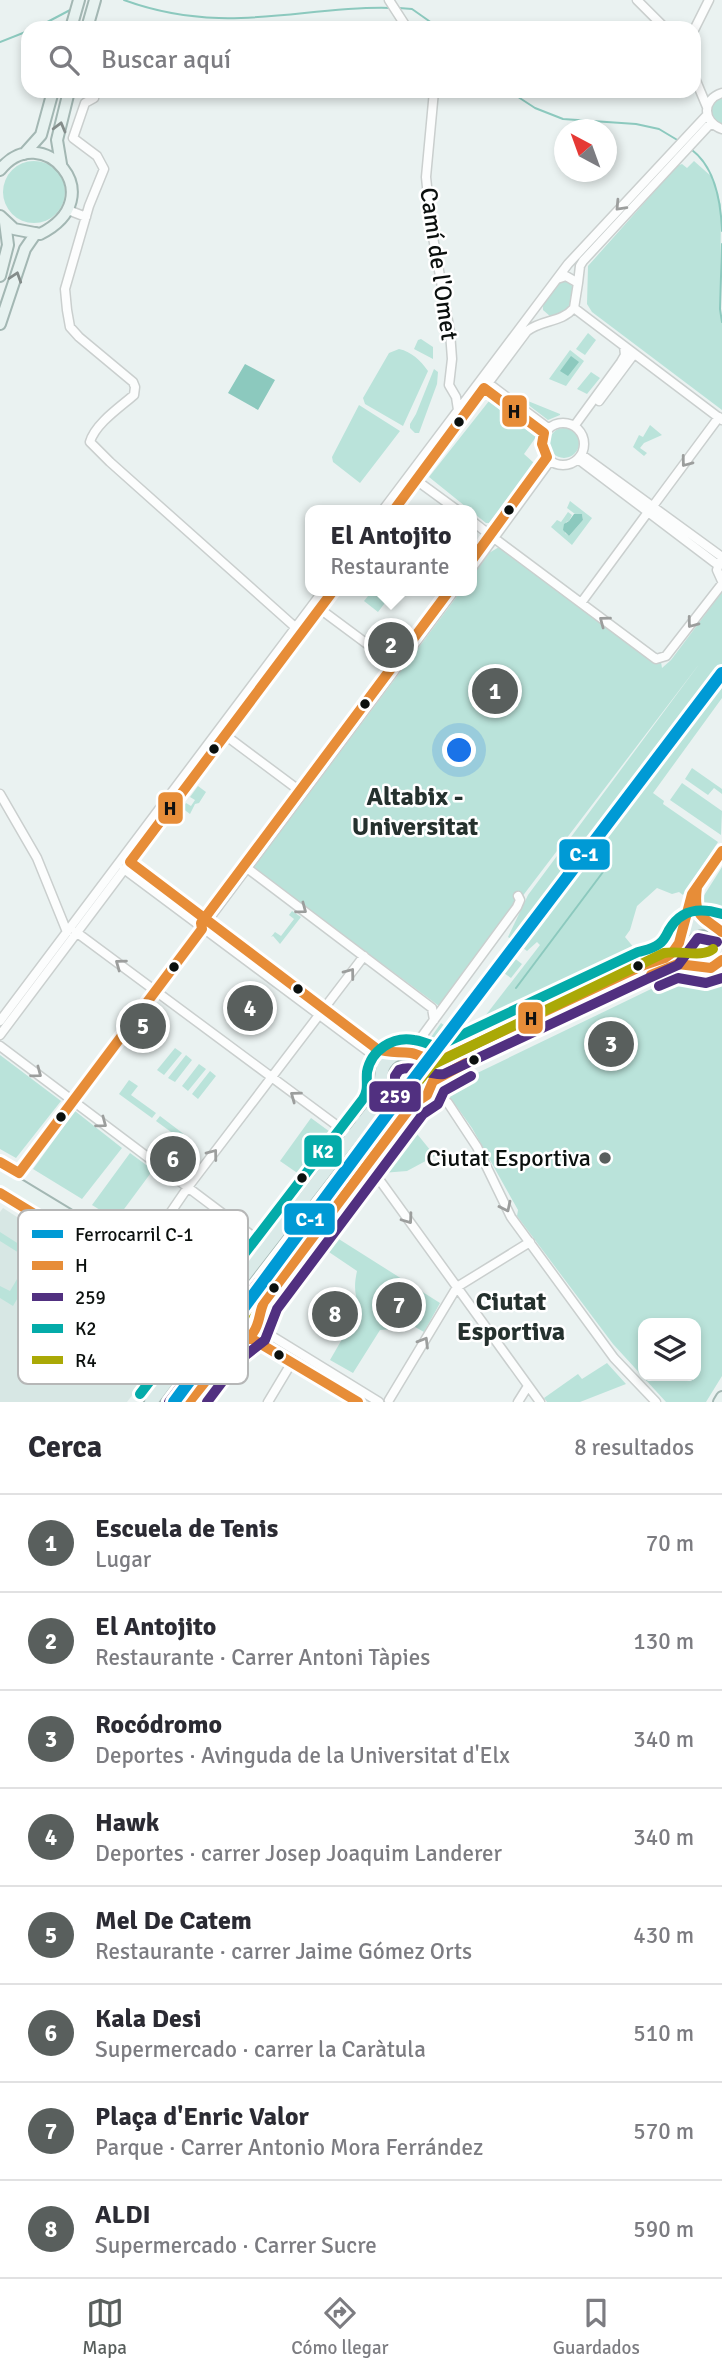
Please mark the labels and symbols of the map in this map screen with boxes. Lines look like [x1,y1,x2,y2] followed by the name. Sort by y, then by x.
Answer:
[554,119,617,182] north arrow
[52,121,66,133] one-way arrow
[413,186,465,342] street label: Camí de l'Omet
[615,198,628,211] one-way arrow
[8,272,22,284] one-way arrow
[501,394,528,428] line badge: H
[507,400,521,424] text: H
[452,415,466,429] unlabelled marker
[681,454,694,466] one-way arrow
[502,503,516,517] unlabelled marker
[687,615,700,628] one-way arrow
[599,616,612,629] one-way arrow
[368,619,414,671] pin: 2
[472,665,518,717] pin: 1
[358,697,372,711] unlabelled marker
[442,733,476,767] your location
[207,742,221,756] unlabelled marker
[352,781,479,843] district label: Altabix - Universitat
[157,791,184,825] line badge: H
[163,797,177,821] text: H
[558,838,611,871] line badge: C-1
[570,843,598,867] text: C-1
[294,900,306,913] one-way arrow
[115,959,128,972] one-way arrow
[631,959,645,973] unlabelled marker
[167,960,181,974] unlabelled marker
[342,968,355,981] one-way arrow
[227,982,273,1034] pin: 4
[291,982,305,996] unlabelled marker
[120,1000,166,1052] pin: 5
[517,1001,544,1035] line badge: H
[524,1007,538,1031] text: H
[588,1018,634,1070] pin: 3
[467,1053,481,1067] unlabelled marker
[29,1065,41,1078] one-way arrow
[368,1080,422,1113] line badge: 259
[380,1085,410,1109] text: 259
[290,1092,303,1104] one-way arrow
[54,1110,68,1124] unlabelled marker
[94,1114,107,1127] one-way arrow
[150,1133,196,1185] pin: 6
[303,1134,343,1168] line badge: K2
[312,1140,334,1164] text: K2
[426,1143,591,1173] place label: Ciutat Esportiva
[204,1149,217,1162] one-way arrow
[597,1150,613,1166] marker: Ciutat Esportiva
[295,1171,309,1185] unlabelled marker
[498,1200,512,1212] one-way arrow
[283,1202,336,1236] line badge: C-1
[296,1208,324,1232] text: C-1
[18,1210,248,1384] legend
[400,1211,412,1224] one-way arrow
[75,1223,194,1247] text: Ferrocarril C-1
[75,1254,88,1278] text: H
[376,1279,422,1331] pin: 7
[267,1281,281,1295] unlabelled marker
[75,1286,106,1310] text: 259
[457,1286,565,1348] district label: Ciutat Esportiva
[312,1288,358,1340] pin: 8
[75,1317,97,1341] text: K2
[416,1337,429,1350] one-way arrow
[272,1348,286,1362] unlabelled marker
[75,1349,97,1373] text: R4

